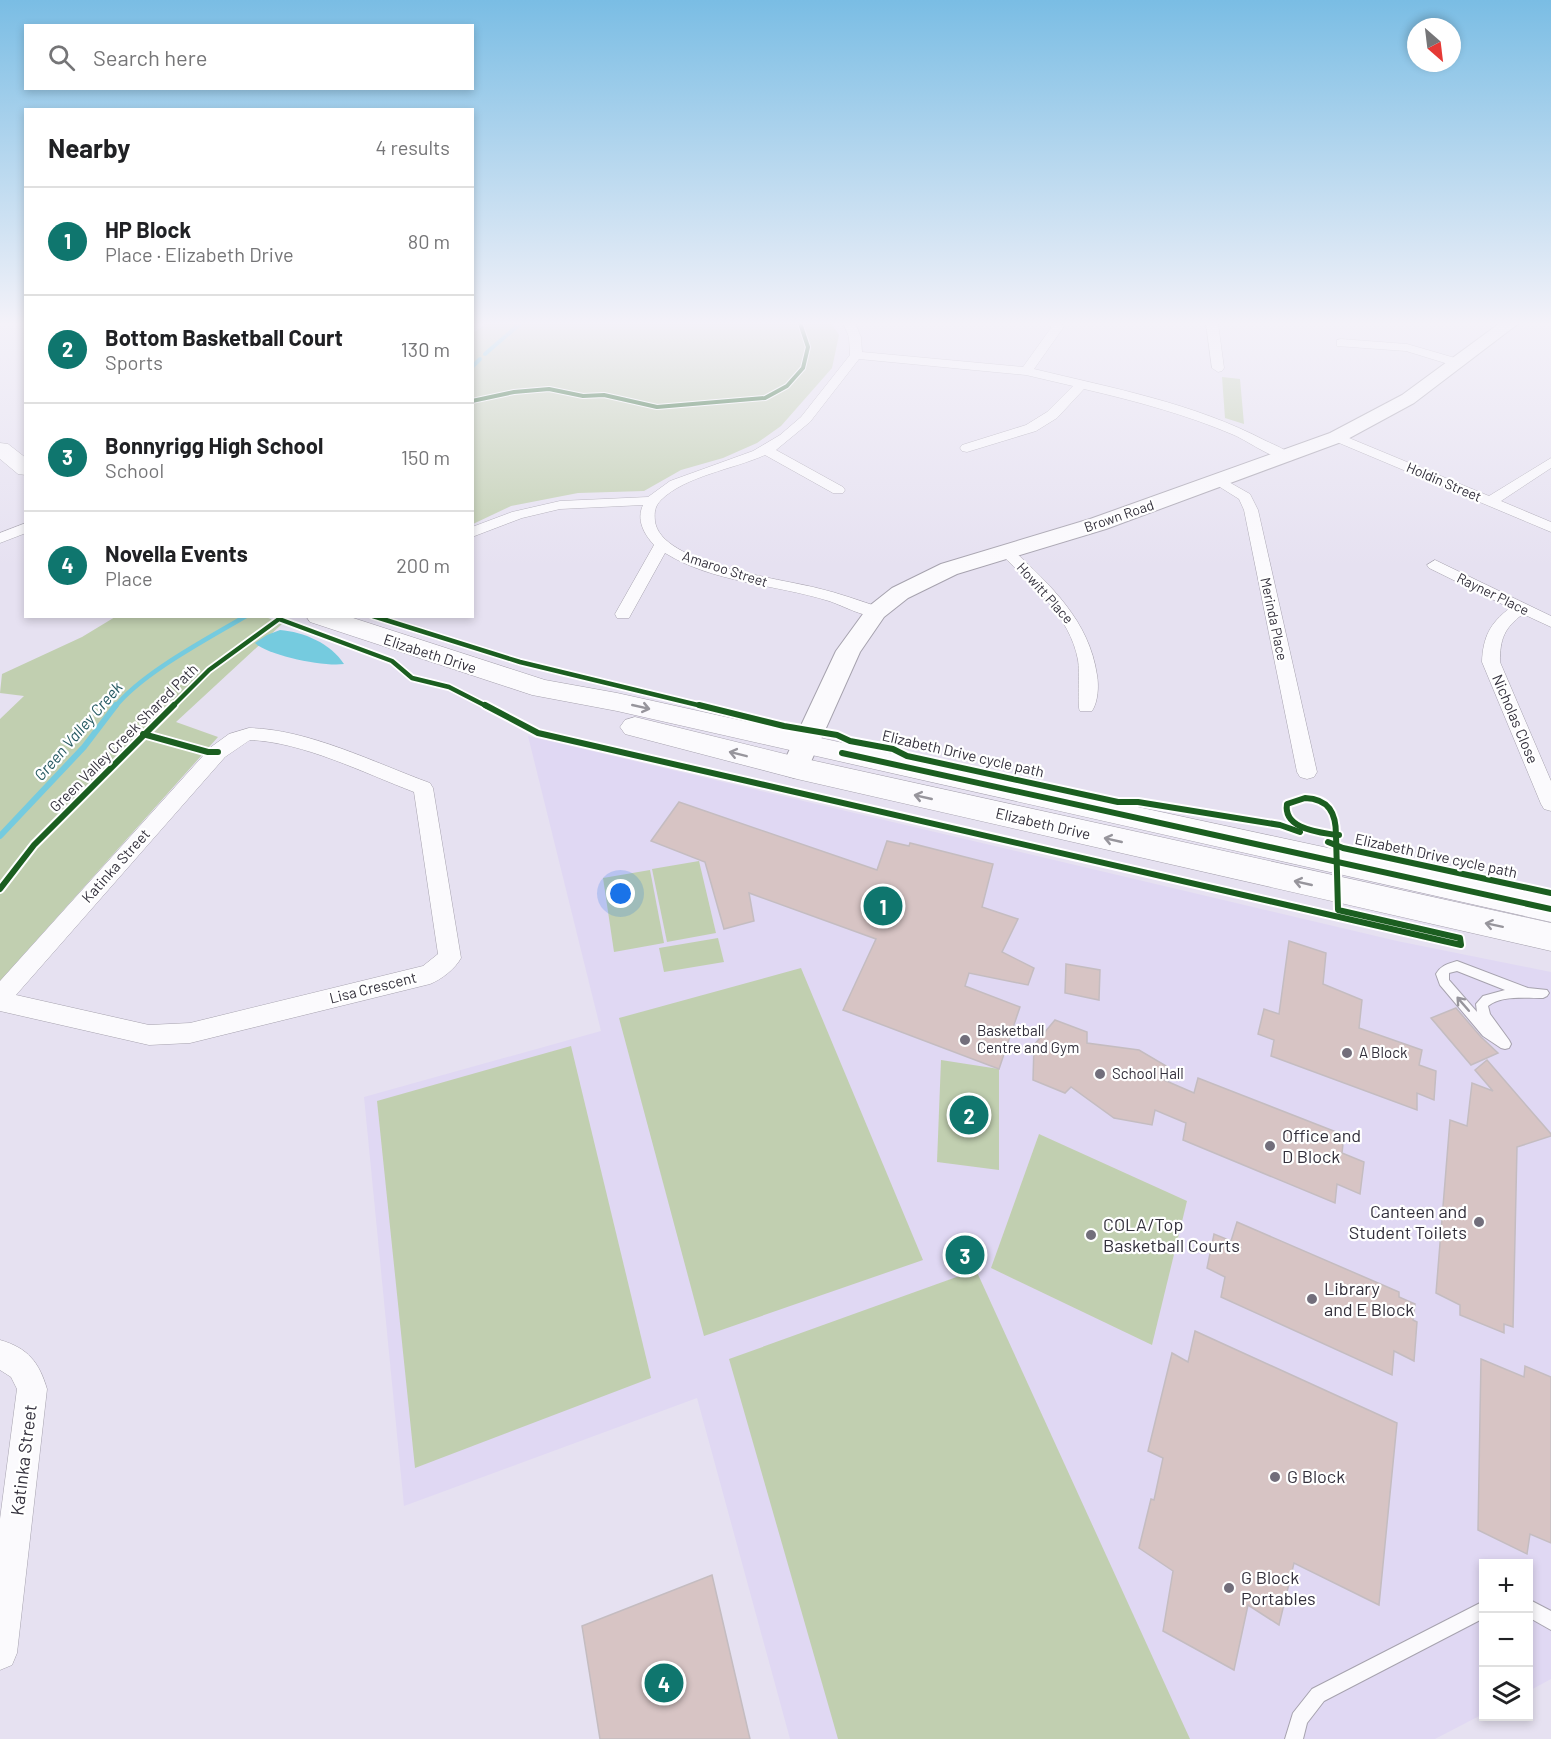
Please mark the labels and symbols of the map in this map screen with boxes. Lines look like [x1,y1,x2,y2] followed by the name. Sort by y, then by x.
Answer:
[1407,18,1461,72] north arrow
[1404,458,1484,505] street label: Holdin Street
[1082,496,1156,535] street label: Brown Road
[680,547,770,590] street label: Amaroo Street
[1013,559,1077,627] street label: Howitt Place
[1454,569,1532,618] street label: Rayner Place
[1257,576,1292,662] street label: Merinda Place
[382,630,479,677] street label: Elizabeth Drive
[45,659,201,815] street label: Green Valley Creek Shared Path
[1489,671,1543,766] street label: Nicholas Close
[30,677,126,784] water label: Green Valley Creek
[631,702,650,714] one-way arrow
[880,726,1046,780] street label: Elizabeth Drive cycle path
[729,748,748,760] one-way arrow
[914,791,933,803] one-way arrow
[994,803,1092,843] street label: Elizabeth Drive
[77,825,153,906] street label: Katinka Street
[1353,829,1519,881] street label: Elizabeth Drive cycle path
[1104,834,1123,845] one-way arrow
[1294,876,1313,888] one-way arrow
[606,879,635,908] your location
[864,884,902,928] pin: 1
[1485,919,1504,930] one-way arrow
[327,968,418,1007] street label: Lisa Crescent
[1456,996,1469,1012] one-way arrow
[977,1021,1079,1056] place label: Basketball Centre and Gym
[958,1033,972,1047] marker: Basketball Centre and Gym
[1359,1043,1408,1061] place label: A Block
[1340,1046,1354,1060] marker: A Block
[1112,1064,1184,1082] place label: School Hall
[1093,1067,1107,1081] marker: School Hall
[950,1092,988,1138] pin: 2
[1282,1124,1361,1167] place label: Office and D Block
[1263,1139,1277,1153] marker: Office and D Block
[1349,1200,1467,1243] place label: Canteen and Student Toilets
[1103,1213,1240,1256] place label: COLA/Top Basketball Courts
[1472,1215,1486,1229] marker: Canteen and Student Toilets
[1084,1228,1098,1242] marker: COLA/Top Basketball Courts
[946,1232,984,1278] pin: 3
[1324,1277,1414,1320] place label: Library and E Block
[1305,1292,1319,1306] marker: Library and E Block
[5,1403,41,1517] street label: Katinka Street
[1287,1465,1345,1487] place label: G Block
[1268,1470,1282,1484] marker: G Block
[1241,1566,1316,1609] place label: G Block Portables
[1222,1581,1236,1595] marker: G Block Portables
[644,1660,684,1706] pin: 4

